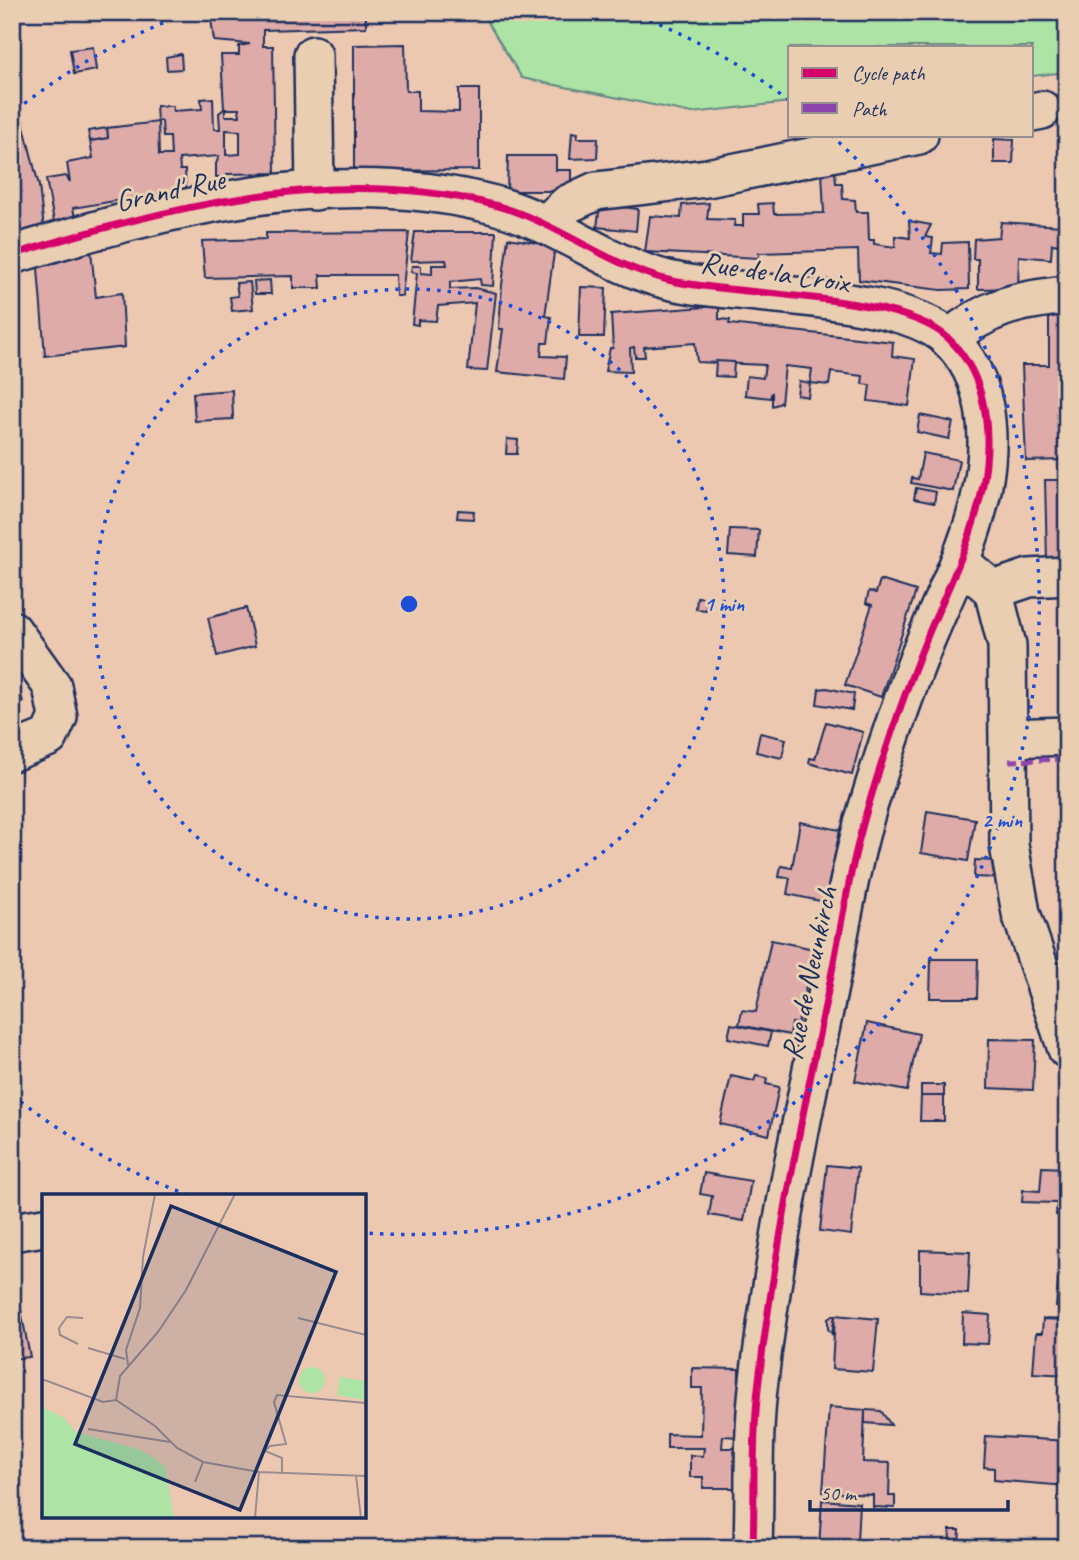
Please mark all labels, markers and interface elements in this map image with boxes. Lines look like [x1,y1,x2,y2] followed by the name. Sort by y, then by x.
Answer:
[788,46,1034,136] legend
[852,60,925,86] text: Cycle path
[852,96,888,122] text: Path
[112,159,230,220] street label: Grand' Rue
[699,243,854,302] street label: Rue de la Croix
[704,591,744,617] text: 1 min
[397,592,421,616] centre of rings
[982,807,1022,833] text: 2 min
[772,882,846,1063] street label: Rue de Neunkirch
[42,1194,366,1518] inset map
[810,1469,1007,1513] scale bar
[820,1480,858,1506] text: 50 m

